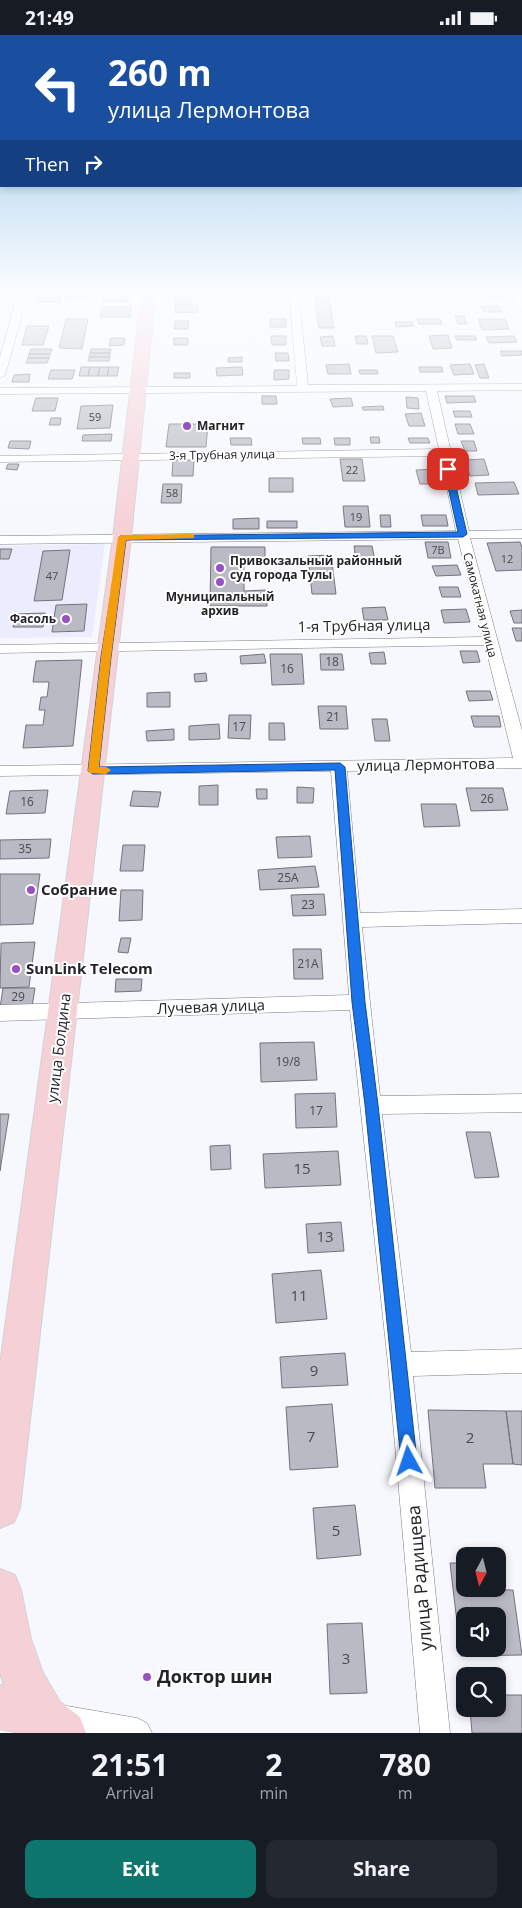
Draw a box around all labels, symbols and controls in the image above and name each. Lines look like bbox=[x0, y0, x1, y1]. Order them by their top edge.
text: 21:49 bbox=[25, 5, 74, 31]
text: 260 m bbox=[108, 49, 212, 96]
icon: left bbox=[25, 55, 90, 120]
text: улица Лермонтова bbox=[108, 94, 310, 124]
icon: right bbox=[79, 150, 107, 178]
text: Then bbox=[25, 151, 69, 177]
house number: 59 bbox=[89, 409, 101, 424]
place label: Магнит bbox=[197, 417, 245, 434]
marker: Магнит bbox=[181, 420, 193, 432]
street label: 3-я Трубная улица bbox=[169, 445, 275, 464]
pin bbox=[427, 448, 469, 490]
icon: arrive bbox=[434, 455, 462, 483]
house number: 22 bbox=[346, 462, 358, 477]
house number: 58 bbox=[166, 485, 178, 500]
house number: 19 bbox=[350, 509, 362, 524]
house number: 7В bbox=[431, 542, 445, 557]
street label: Самокатная улица bbox=[459, 551, 502, 659]
house number: 12 bbox=[501, 551, 513, 566]
place label: Привокзальный районный суд города Тулы bbox=[230, 552, 402, 583]
marker: Привокзальный районный суд города Тулы bbox=[214, 562, 226, 574]
house number: 47 bbox=[46, 568, 58, 583]
marker: Муниципальный архив bbox=[214, 576, 226, 588]
place label: Муниципальный архив bbox=[166, 588, 274, 619]
place label: Фасоль bbox=[10, 610, 56, 627]
marker: Фасоль bbox=[60, 613, 72, 625]
street label: 1-я Трубная улица bbox=[297, 614, 431, 636]
house number: 18 bbox=[325, 653, 339, 670]
house number: 16 bbox=[280, 660, 294, 677]
house number: 21 bbox=[326, 708, 340, 725]
house number: 17 bbox=[232, 718, 246, 735]
street label: улица Лермонтова bbox=[357, 753, 495, 775]
house number: 26 bbox=[480, 790, 494, 807]
house number: 16 bbox=[20, 793, 34, 810]
house number: 35 bbox=[18, 840, 32, 857]
house number: 25А bbox=[277, 869, 299, 886]
place label: Собрание bbox=[41, 879, 117, 899]
marker: Собрание bbox=[25, 884, 37, 896]
house number: 23 bbox=[301, 896, 315, 913]
house number: 21А bbox=[297, 955, 319, 972]
place label: SunLink Telecom bbox=[26, 958, 153, 978]
marker: SunLink Telecom bbox=[10, 963, 22, 975]
house number: 29 bbox=[11, 988, 25, 1005]
street label: улица Болдина bbox=[41, 992, 75, 1104]
street label: Лучевая улица bbox=[157, 994, 265, 1018]
house number: 19/8 bbox=[276, 1053, 301, 1070]
house number: 17 bbox=[309, 1102, 323, 1119]
house number: 15 bbox=[293, 1158, 311, 1178]
house number: 13 bbox=[316, 1226, 334, 1246]
house number: 11 bbox=[290, 1285, 308, 1305]
house number: 9 bbox=[310, 1360, 318, 1380]
house number: 7 bbox=[307, 1426, 315, 1446]
house number: 2 bbox=[466, 1427, 474, 1447]
position arrow bbox=[382, 1434, 434, 1486]
street label: улица Радищева bbox=[401, 1504, 437, 1652]
house number: 5 bbox=[332, 1520, 340, 1540]
north arrow bbox=[456, 1547, 506, 1597]
map controls bbox=[456, 1547, 506, 1717]
button: sound bbox=[456, 1607, 506, 1657]
house number: 3 bbox=[342, 1648, 350, 1668]
place label: Доктор шин bbox=[157, 1664, 273, 1688]
button: search bbox=[456, 1667, 506, 1717]
marker: Доктор шин bbox=[141, 1671, 153, 1683]
text: 21:51 bbox=[91, 1744, 168, 1785]
text: 2 bbox=[265, 1744, 282, 1785]
text: 780 bbox=[379, 1744, 431, 1785]
text: Arrival bbox=[106, 1782, 154, 1804]
text: min bbox=[260, 1782, 288, 1804]
text: m bbox=[398, 1782, 413, 1804]
button: Exit bbox=[25, 1840, 256, 1898]
button: Share bbox=[266, 1840, 497, 1898]

